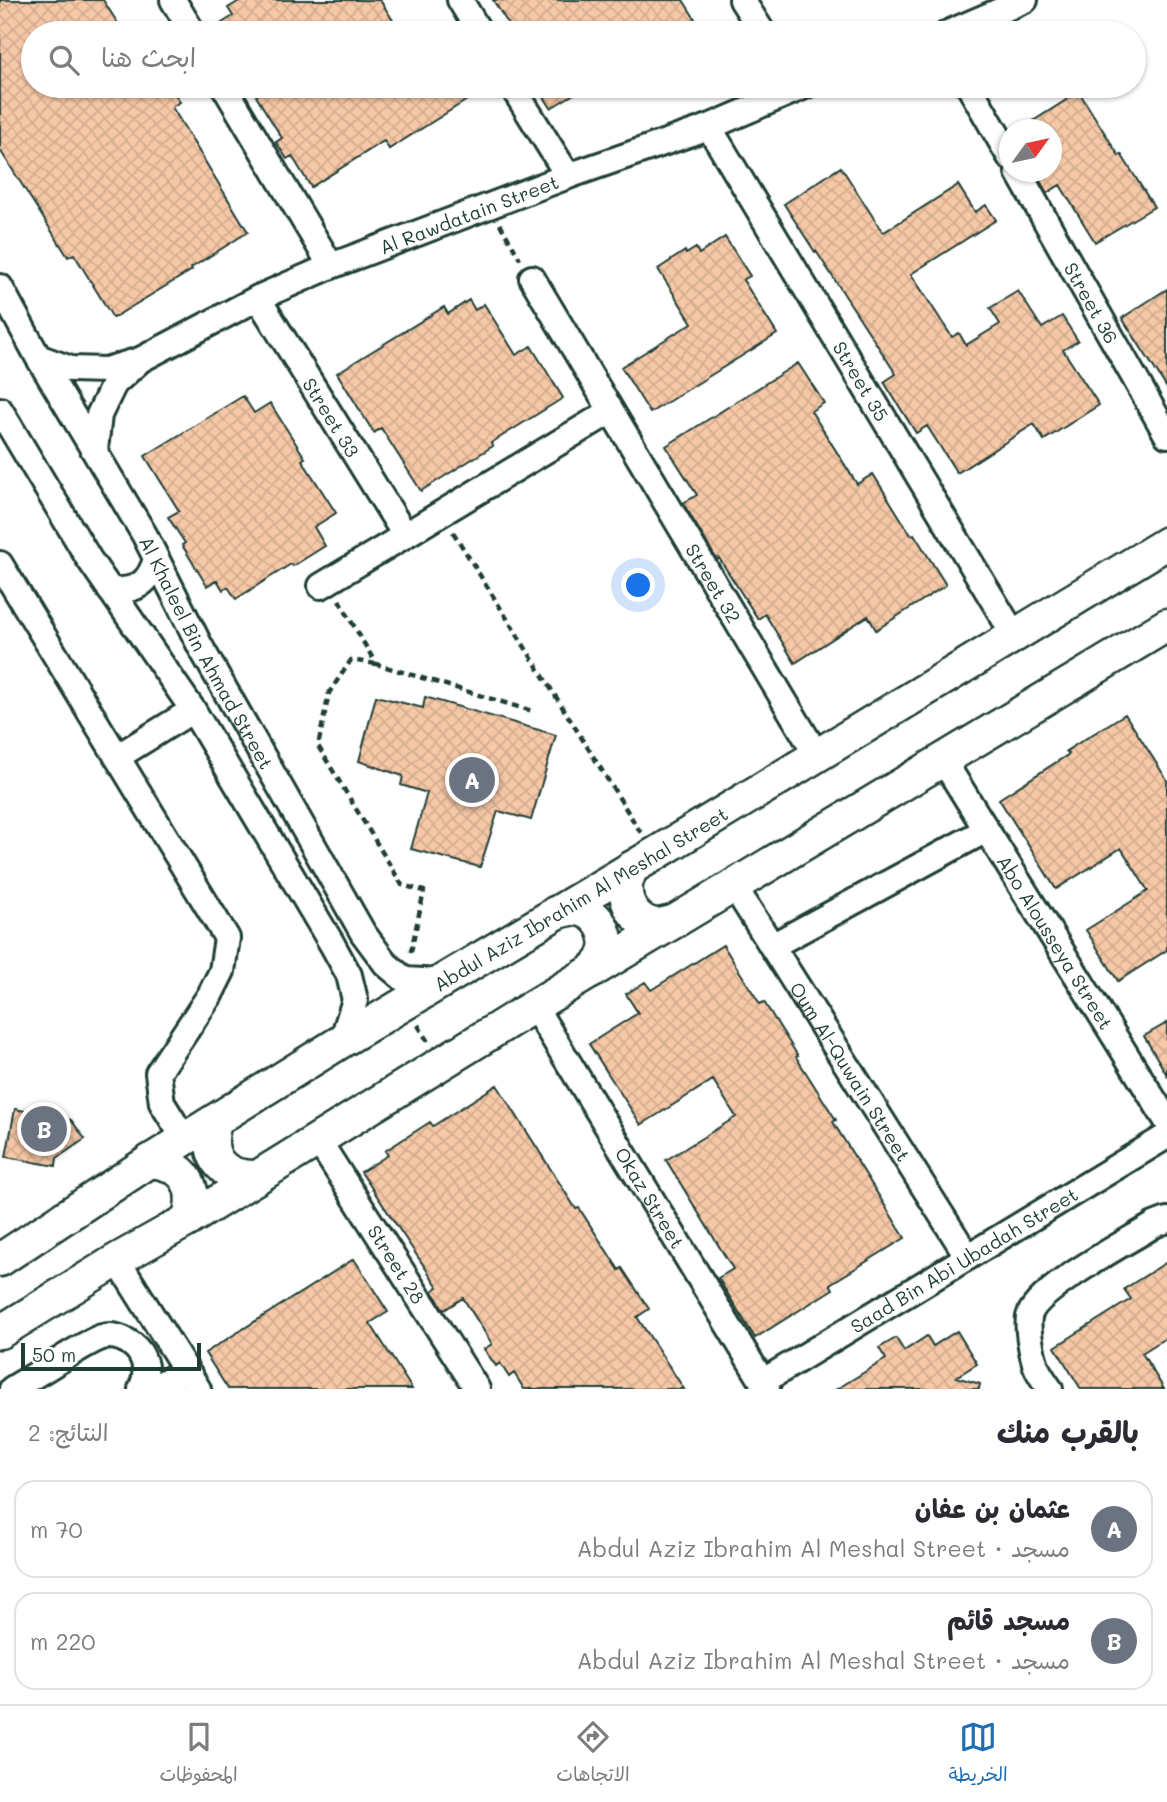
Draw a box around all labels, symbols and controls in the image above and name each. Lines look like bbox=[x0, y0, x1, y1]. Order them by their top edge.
search box bbox=[21, 21, 1146, 98]
text: ابحث هنا bbox=[101, 40, 196, 74]
icon: search bbox=[45, 41, 83, 79]
north arrow bbox=[999, 119, 1062, 182]
street label: Al Rawdatain Street bbox=[376, 168, 562, 259]
street label: Street 36 bbox=[1059, 258, 1125, 347]
street label: Street 35 bbox=[828, 336, 895, 425]
street label: Street 33 bbox=[298, 373, 366, 461]
street label: Al Khaleel Bin Ahmad Street bbox=[134, 532, 280, 773]
street label: Street 32 bbox=[681, 539, 747, 627]
your location bbox=[621, 568, 655, 602]
pin: A bbox=[449, 754, 495, 806]
street label: Abdul Aziz Ibrahim Al Meshal Street bbox=[429, 800, 732, 996]
street label: Abo Alousseya Street bbox=[992, 850, 1119, 1034]
street label: Oum Al-Quwain Street bbox=[785, 977, 917, 1166]
pin: B bbox=[21, 1103, 67, 1155]
street label: Okaz Street bbox=[610, 1142, 691, 1253]
street label: Saad Bin Abi Ubadah Street bbox=[845, 1181, 1082, 1338]
street label: Street 28 bbox=[363, 1220, 432, 1308]
scale bar bbox=[21, 1340, 201, 1372]
text: 50 m bbox=[32, 1342, 76, 1367]
text: بالقرب منك bbox=[997, 1411, 1139, 1451]
text: النتائج: 2 bbox=[28, 1417, 108, 1447]
text: عثمان بن عفان bbox=[915, 1491, 1070, 1525]
text: 70 m bbox=[30, 1514, 83, 1544]
text: A bbox=[1106, 1514, 1122, 1544]
text: مسجد · Abdul Aziz Ibrahim Al Meshal Street bbox=[577, 1533, 1070, 1563]
text: مسجد قائم bbox=[947, 1603, 1070, 1637]
text: 220 m bbox=[30, 1626, 96, 1656]
text: B bbox=[1106, 1626, 1122, 1656]
text: مسجد · Abdul Aziz Ibrahim Al Meshal Street bbox=[577, 1645, 1070, 1675]
tab: المحفوظات bbox=[159, 1718, 238, 1791]
tab: الاتجاهات bbox=[556, 1718, 630, 1791]
tab: الخريطة bbox=[948, 1718, 1008, 1791]

